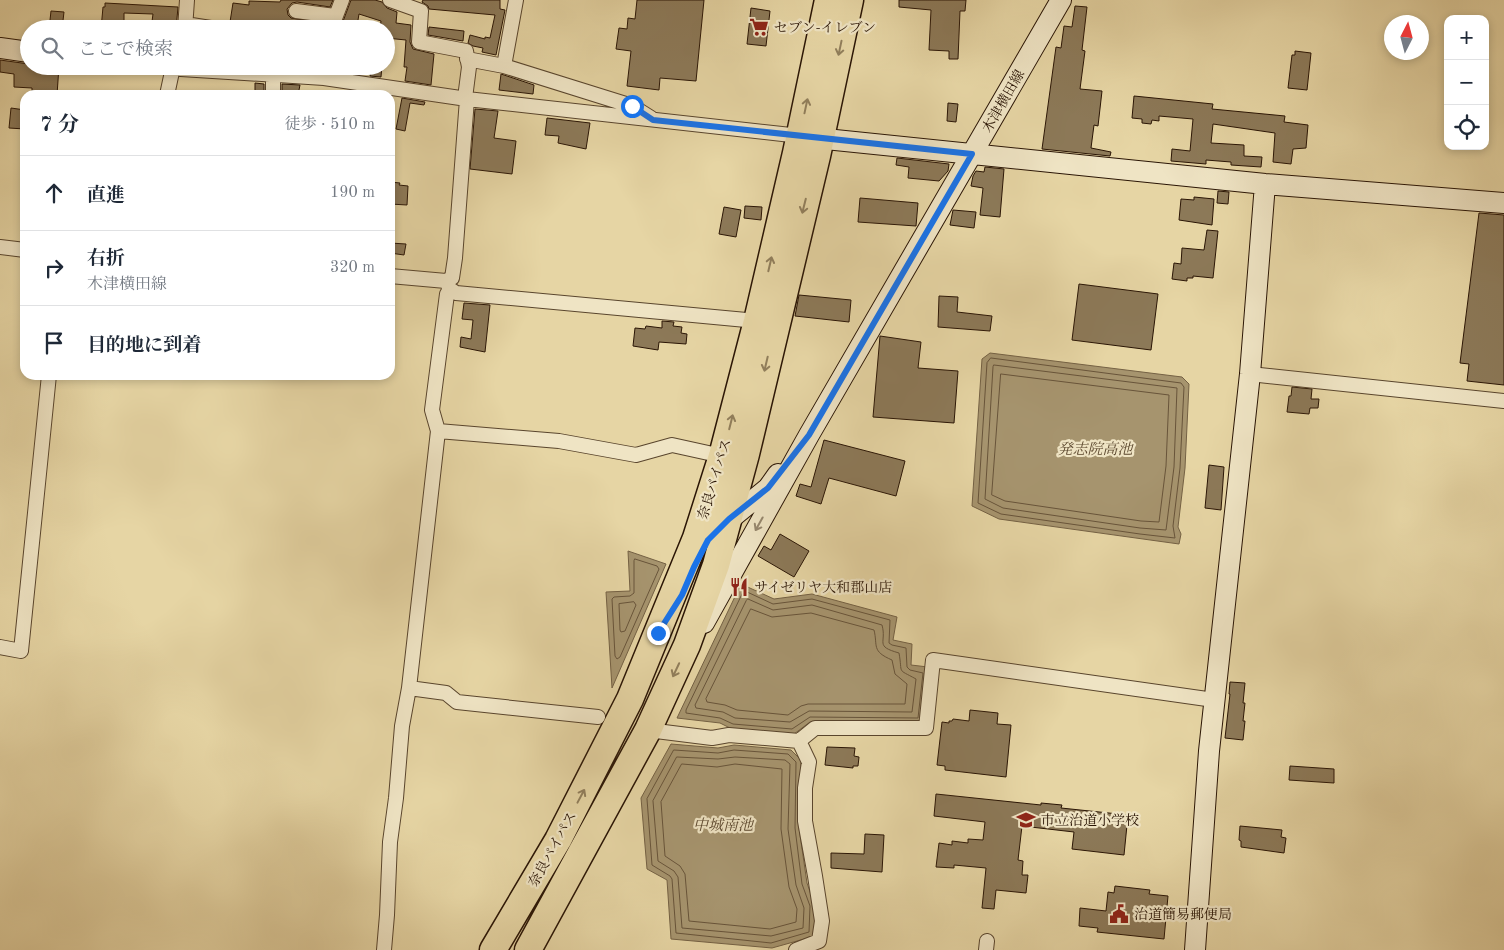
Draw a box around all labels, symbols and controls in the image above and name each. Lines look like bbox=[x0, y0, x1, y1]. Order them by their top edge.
north arrow bbox=[1384, 15, 1429, 60]
map controls bbox=[1444, 15, 1489, 150]
button: + bbox=[1444, 15, 1489, 60]
supermarket icon: セブン-イレブン bbox=[748, 16, 770, 38]
search box bbox=[20, 20, 395, 75]
place label: セブン-イレブン bbox=[774, 20, 876, 35]
icon: search bbox=[38, 34, 66, 62]
one-way arrow bbox=[835, 39, 844, 55]
text: ここで検索 bbox=[78, 41, 173, 60]
button: − bbox=[1444, 60, 1489, 105]
street label: 木津横田線 bbox=[979, 67, 1027, 135]
route start bbox=[621, 95, 644, 118]
one-way arrow bbox=[802, 98, 811, 114]
button: locate bbox=[1444, 105, 1489, 150]
text: 7 分 bbox=[40, 115, 79, 136]
text: 徒歩 · 510 m bbox=[285, 117, 375, 133]
icon: ahead bbox=[40, 179, 68, 207]
text: 190 m bbox=[330, 185, 375, 201]
text: 直進 bbox=[87, 187, 125, 206]
one-way arrow bbox=[799, 198, 808, 214]
text: 右折 bbox=[87, 250, 125, 269]
icon: right bbox=[40, 254, 68, 282]
one-way arrow bbox=[766, 257, 775, 273]
text: 320 m bbox=[330, 260, 375, 276]
text: 木津横田線 bbox=[87, 277, 167, 293]
icon: arrive bbox=[40, 329, 68, 357]
text: 目的地に到着 bbox=[87, 337, 201, 356]
one-way arrow bbox=[761, 356, 770, 372]
one-way arrow bbox=[727, 414, 736, 430]
street label: 奈良バイパス bbox=[695, 437, 734, 521]
water label: 発志院高池 bbox=[1057, 441, 1134, 458]
one-way arrow bbox=[754, 516, 764, 530]
restaurant icon: サイゼリヤ大和郡山店 bbox=[728, 576, 750, 598]
place label: サイゼリヤ大和郡山店 bbox=[754, 580, 892, 595]
route end bbox=[647, 622, 670, 645]
one-way arrow bbox=[670, 662, 680, 677]
one-way arrow bbox=[576, 789, 586, 804]
street label: 奈良バイパス bbox=[526, 809, 579, 889]
school or university icon: 市立治道小学校 bbox=[1015, 809, 1037, 831]
place label: 市立治道小学校 bbox=[1041, 813, 1139, 828]
water label: 中城南池 bbox=[693, 817, 755, 834]
public building icon: 治道簡易郵便局 bbox=[1108, 903, 1130, 925]
place label: 治道簡易郵便局 bbox=[1134, 907, 1232, 922]

